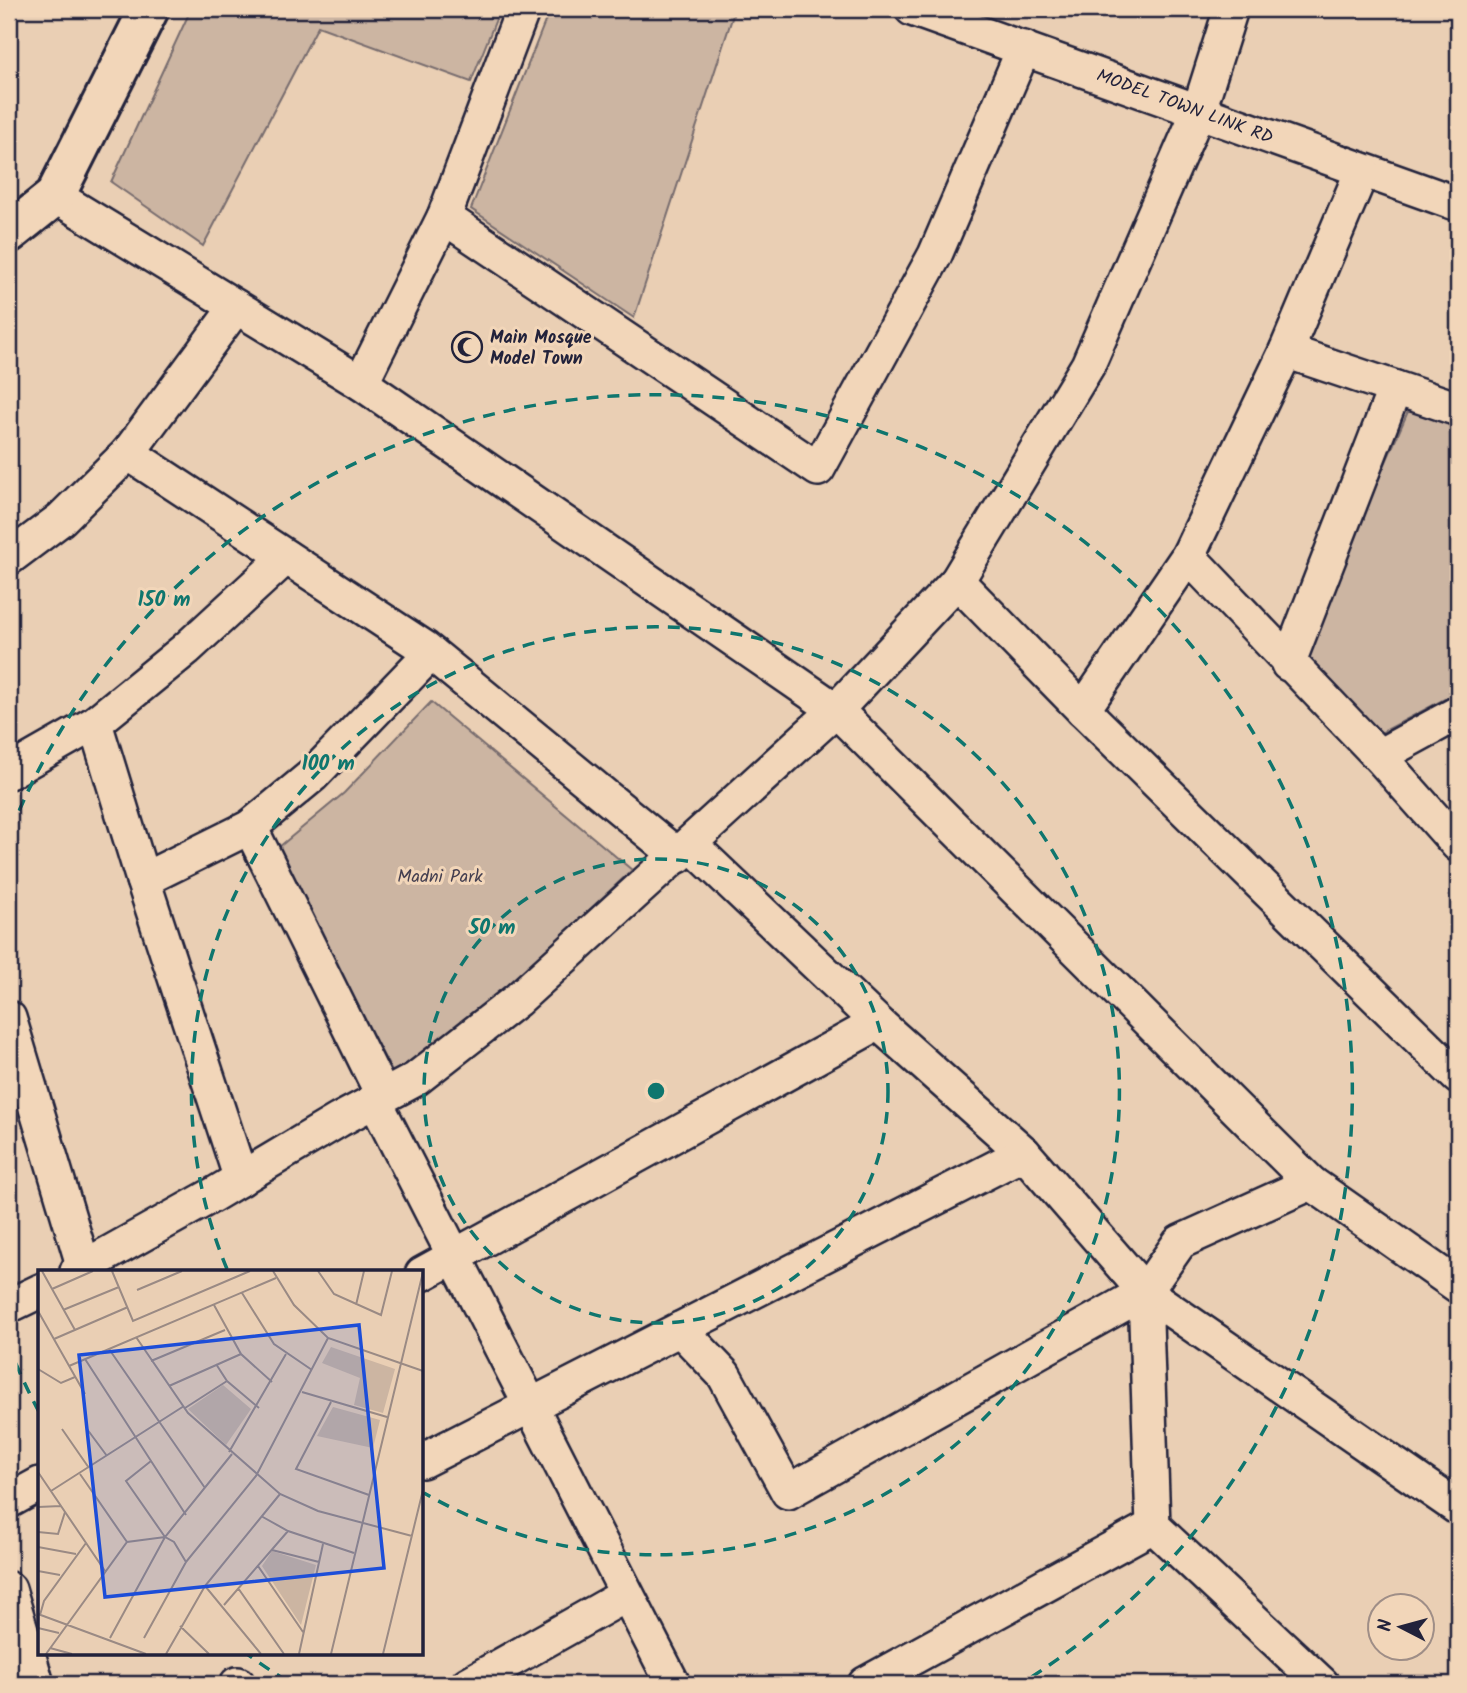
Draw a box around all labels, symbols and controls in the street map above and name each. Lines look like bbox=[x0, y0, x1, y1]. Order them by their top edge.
street label: MODEL TOWN LINK RD bbox=[1092, 62, 1277, 153]
place label: Main Mosque Model Town bbox=[490, 324, 592, 374]
mosque icon: Main Mosque Model Town bbox=[450, 330, 484, 364]
text: 150 m bbox=[137, 584, 191, 617]
text: 100 m bbox=[301, 748, 355, 781]
park label: Madni Park bbox=[397, 863, 483, 892]
text: 50 m bbox=[468, 912, 515, 945]
centre of rings bbox=[644, 1079, 668, 1103]
inset map bbox=[38, 1270, 424, 1654]
north arrow bbox=[1366, 1592, 1436, 1662]
text: N bbox=[1371, 1618, 1402, 1633]

